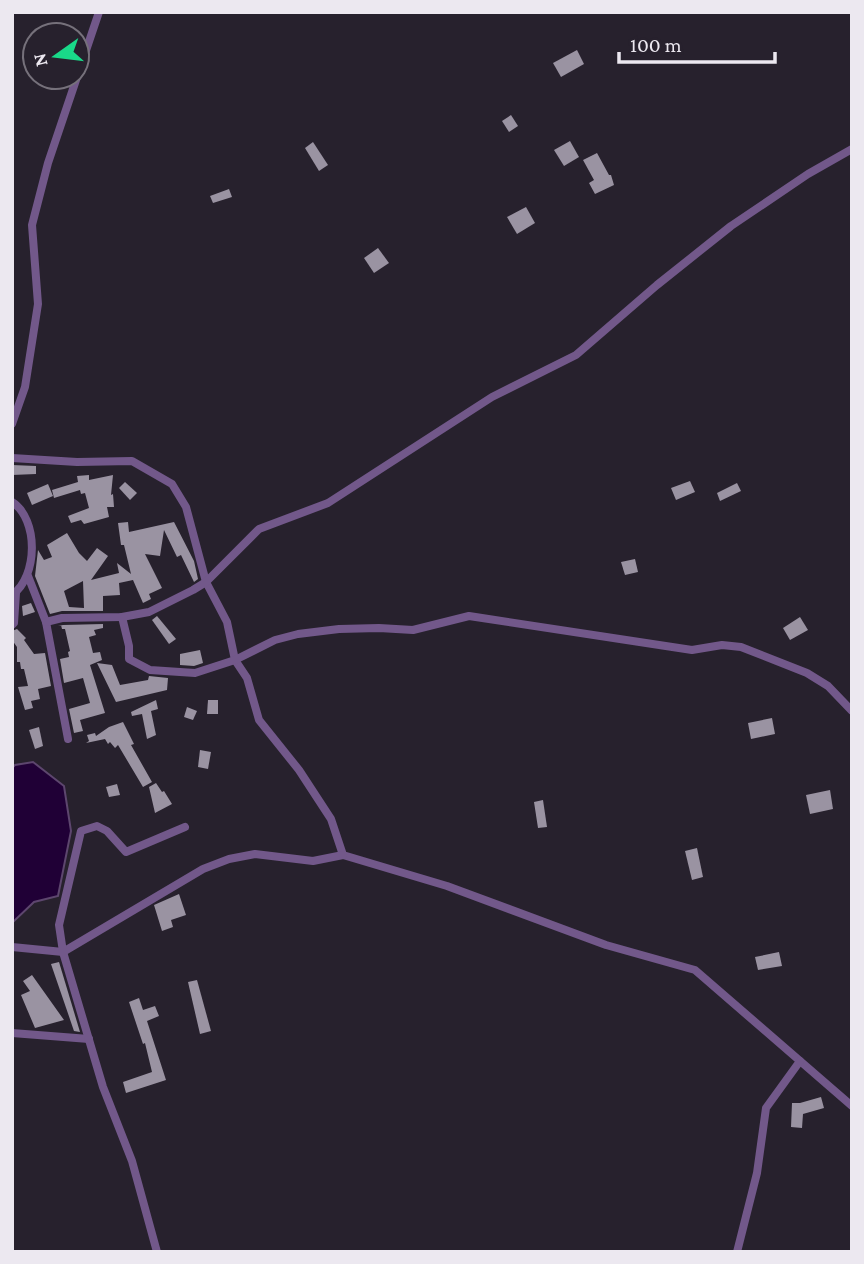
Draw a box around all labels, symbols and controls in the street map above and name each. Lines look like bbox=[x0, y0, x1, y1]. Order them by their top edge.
north arrow bbox=[21, 21, 91, 91]
scale bar bbox=[619, 21, 775, 65]
text: 100 m bbox=[630, 33, 682, 57]
text: N bbox=[28, 51, 52, 69]

